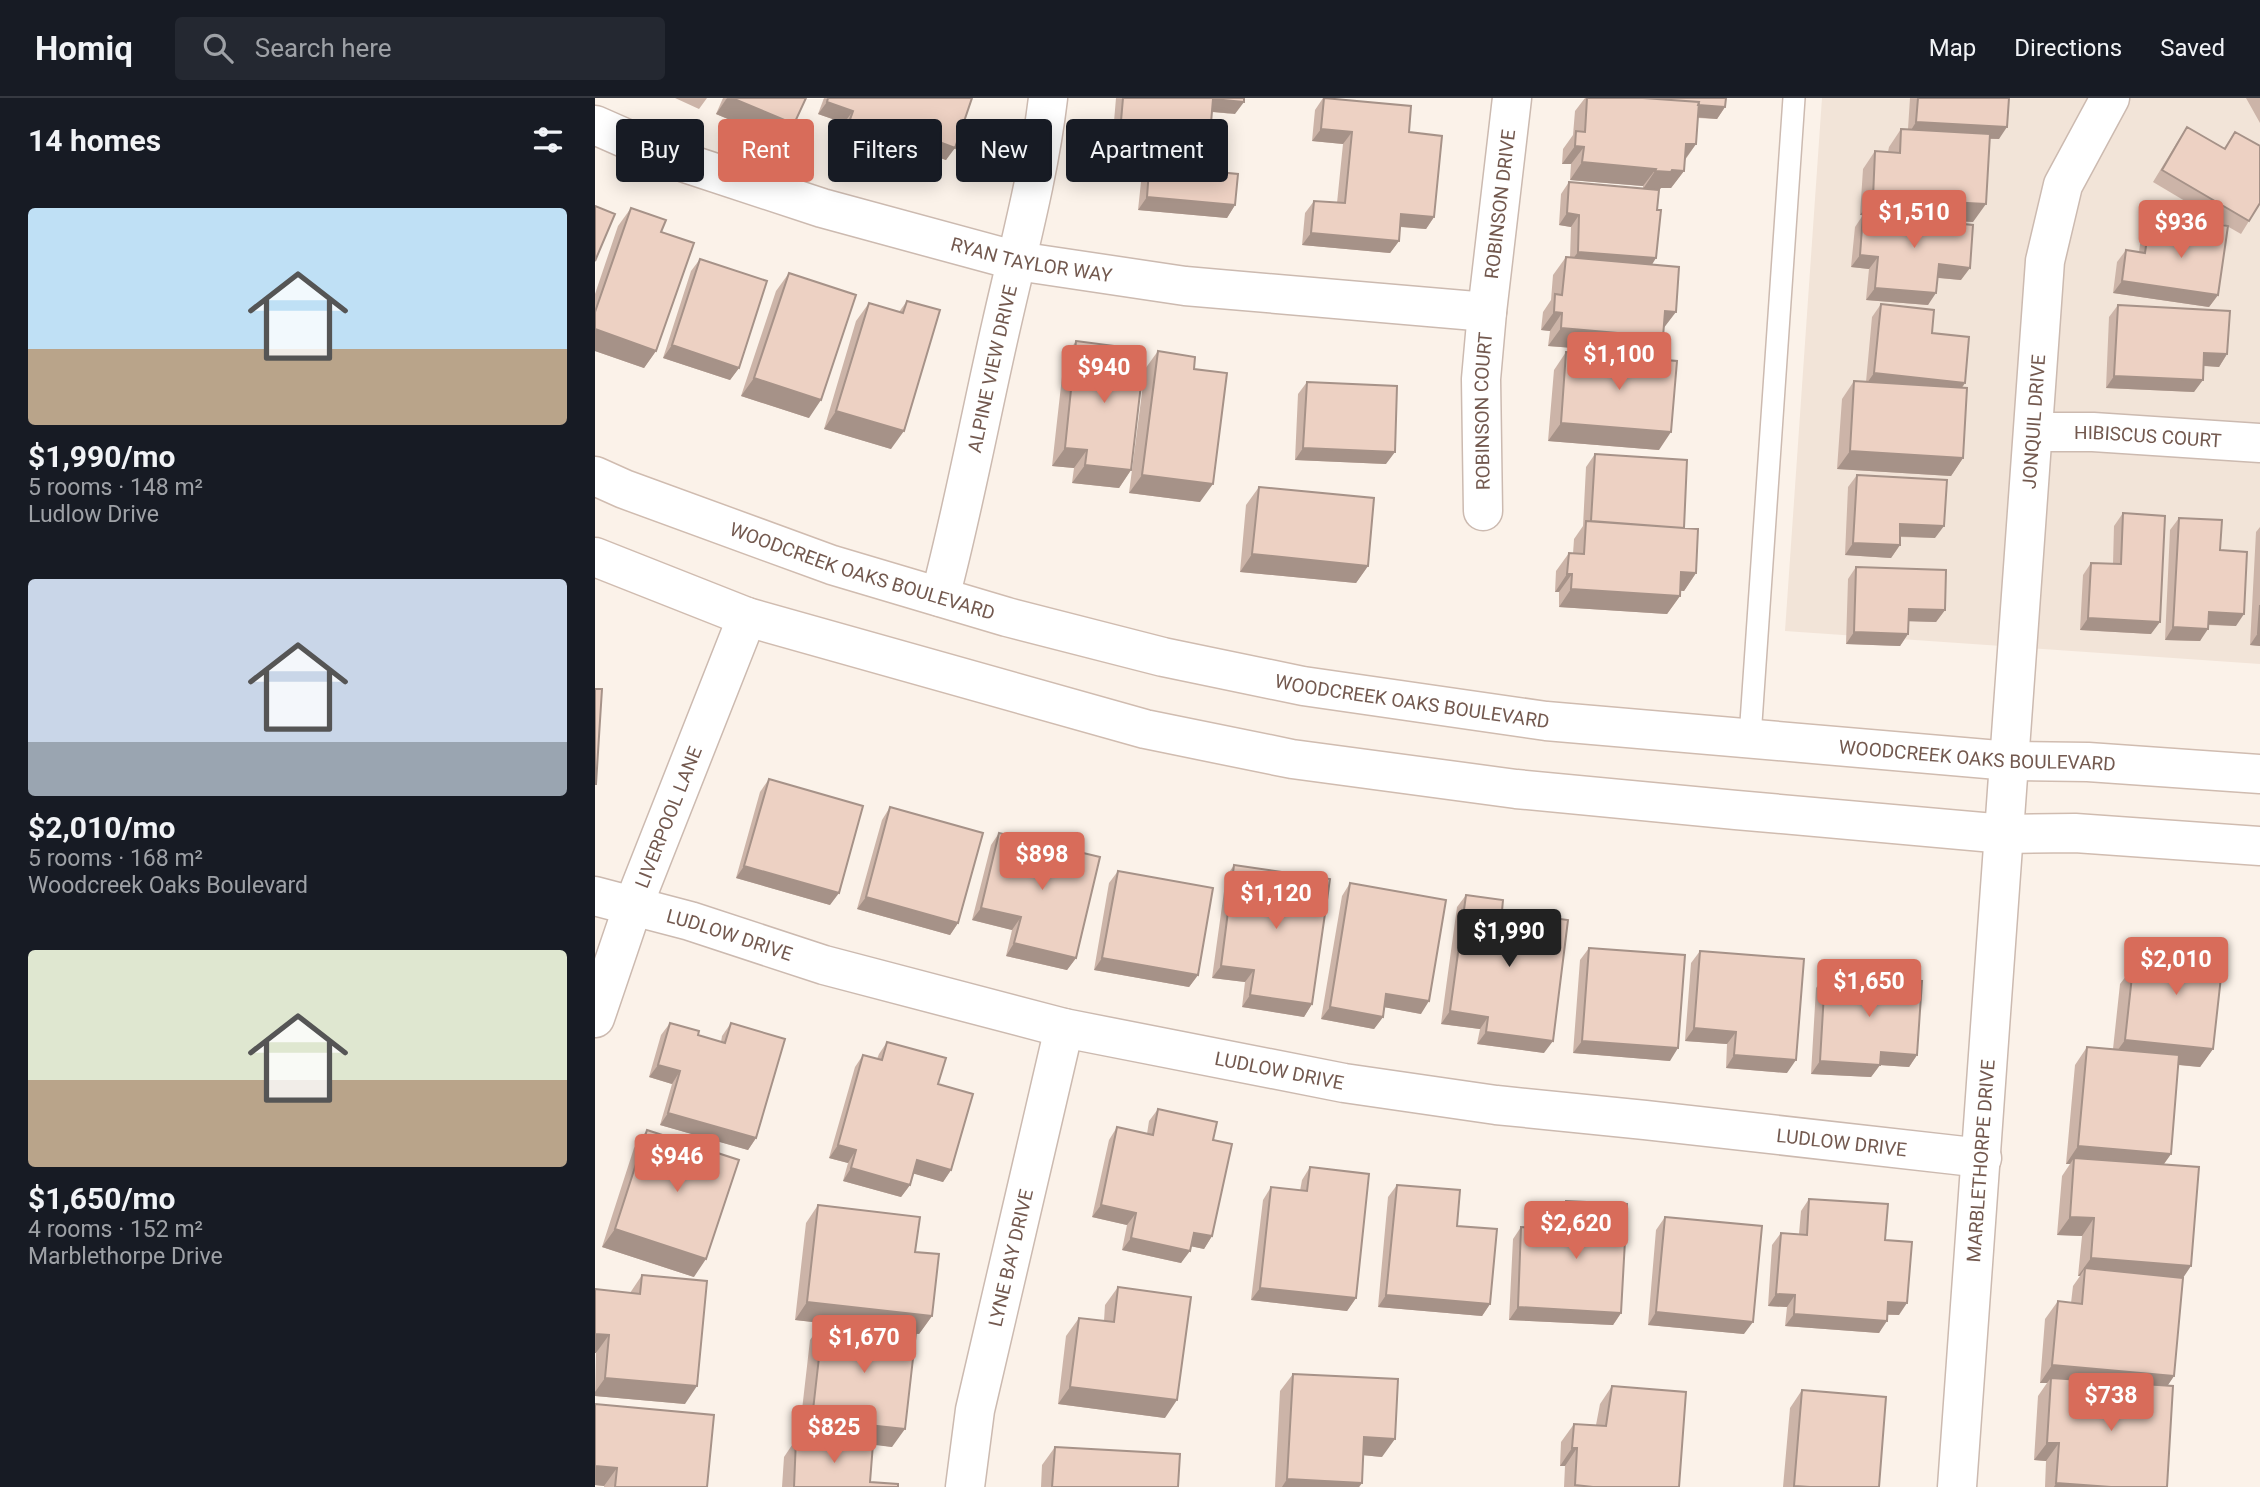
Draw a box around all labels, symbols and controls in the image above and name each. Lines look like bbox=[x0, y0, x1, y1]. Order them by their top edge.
search box bbox=[175, 17, 665, 80]
text: Homiq bbox=[35, 29, 133, 68]
icon: search bbox=[199, 29, 237, 67]
text: Search here bbox=[255, 33, 392, 63]
text: Map bbox=[1929, 34, 1976, 62]
text: Directions bbox=[2014, 34, 2122, 62]
text: Saved bbox=[2160, 34, 2225, 62]
chip: Buy bbox=[616, 119, 704, 182]
chip: Rent bbox=[718, 119, 814, 182]
chip: Filters bbox=[828, 119, 942, 182]
chip: New bbox=[956, 119, 1052, 182]
chip: Apartment bbox=[1066, 119, 1228, 182]
icon: filters bbox=[529, 121, 567, 159]
text: 14 homes bbox=[28, 123, 161, 158]
street label: ROBINSON DRIVE bbox=[1479, 128, 1520, 280]
pin: $1,510 bbox=[1857, 190, 1971, 250]
text: $1,510 bbox=[1878, 199, 1950, 226]
pin: $936 bbox=[2140, 200, 2222, 260]
text: $936 bbox=[2155, 209, 2207, 236]
street label: RYAN TAYLOR WAY bbox=[948, 232, 1114, 287]
icon: home bbox=[235, 253, 361, 379]
street label: ALPINE VIEW DRIVE bbox=[962, 283, 1022, 455]
street label: ROBINSON COURT bbox=[1469, 331, 1497, 490]
pin: $1,100 bbox=[1562, 332, 1676, 392]
text: $1,100 bbox=[1583, 341, 1655, 368]
pin: $940 bbox=[1063, 345, 1145, 405]
street label: JONQUIL DRIVE bbox=[2017, 353, 2050, 490]
text: $940 bbox=[1078, 354, 1130, 381]
street label: HIBISCUS COURT bbox=[2074, 421, 2222, 452]
text: $1,990/mo bbox=[28, 439, 176, 474]
text: 5 rooms · 148 m² bbox=[28, 474, 203, 501]
text: Ludlow Drive bbox=[28, 501, 159, 528]
street label: WOODCREEK OAKS BOULEVARD bbox=[727, 517, 998, 624]
icon: home bbox=[235, 624, 361, 750]
street label: WOODCREEK OAKS BOULEVARD bbox=[1273, 669, 1551, 733]
street label: WOODCREEK OAKS BOULEVARD bbox=[1838, 735, 2116, 775]
street label: LIVERPOOL LANE bbox=[630, 743, 706, 891]
text: $2,010/mo bbox=[28, 810, 176, 845]
pin: $898 bbox=[1001, 832, 1083, 892]
text: $898 bbox=[1016, 841, 1068, 868]
text: 5 rooms · 168 m² bbox=[28, 845, 203, 872]
text: Woodcreek Oaks Boulevard bbox=[28, 872, 308, 899]
pin: $1,120 bbox=[1219, 872, 1333, 931]
text: $1,120 bbox=[1240, 880, 1312, 907]
street label: LUDLOW DRIVE bbox=[664, 904, 796, 965]
pin: $1,990 bbox=[1452, 910, 1566, 969]
text: $1,990 bbox=[1473, 918, 1545, 945]
pin: $2,010 bbox=[2119, 937, 2233, 997]
text: $2,010 bbox=[2140, 946, 2212, 973]
pin: $1,650 bbox=[1812, 960, 1926, 1019]
text: $1,650 bbox=[1833, 968, 1905, 995]
icon: home bbox=[235, 995, 361, 1121]
street label: LUDLOW DRIVE bbox=[1213, 1046, 1346, 1094]
street label: MARBLETHORPE DRIVE bbox=[1962, 1058, 1999, 1263]
street label: LUDLOW DRIVE bbox=[1775, 1123, 1908, 1161]
pin: $946 bbox=[636, 1134, 718, 1194]
text: $946 bbox=[651, 1143, 703, 1170]
text: $1,650/mo bbox=[28, 1181, 176, 1216]
street label: LYNE BAY DRIVE bbox=[983, 1187, 1038, 1329]
pin: $2,620 bbox=[1519, 1202, 1633, 1261]
text: $2,620 bbox=[1540, 1210, 1612, 1237]
text: 4 rooms · 152 m² bbox=[28, 1216, 203, 1243]
text: Marblethorpe Drive bbox=[28, 1243, 223, 1270]
pin: $1,670 bbox=[807, 1316, 921, 1375]
text: $1,670 bbox=[828, 1324, 900, 1351]
pin: $738 bbox=[2070, 1374, 2152, 1433]
text: $738 bbox=[2085, 1382, 2137, 1409]
pin: $825 bbox=[793, 1406, 875, 1465]
text: $825 bbox=[808, 1414, 860, 1441]

